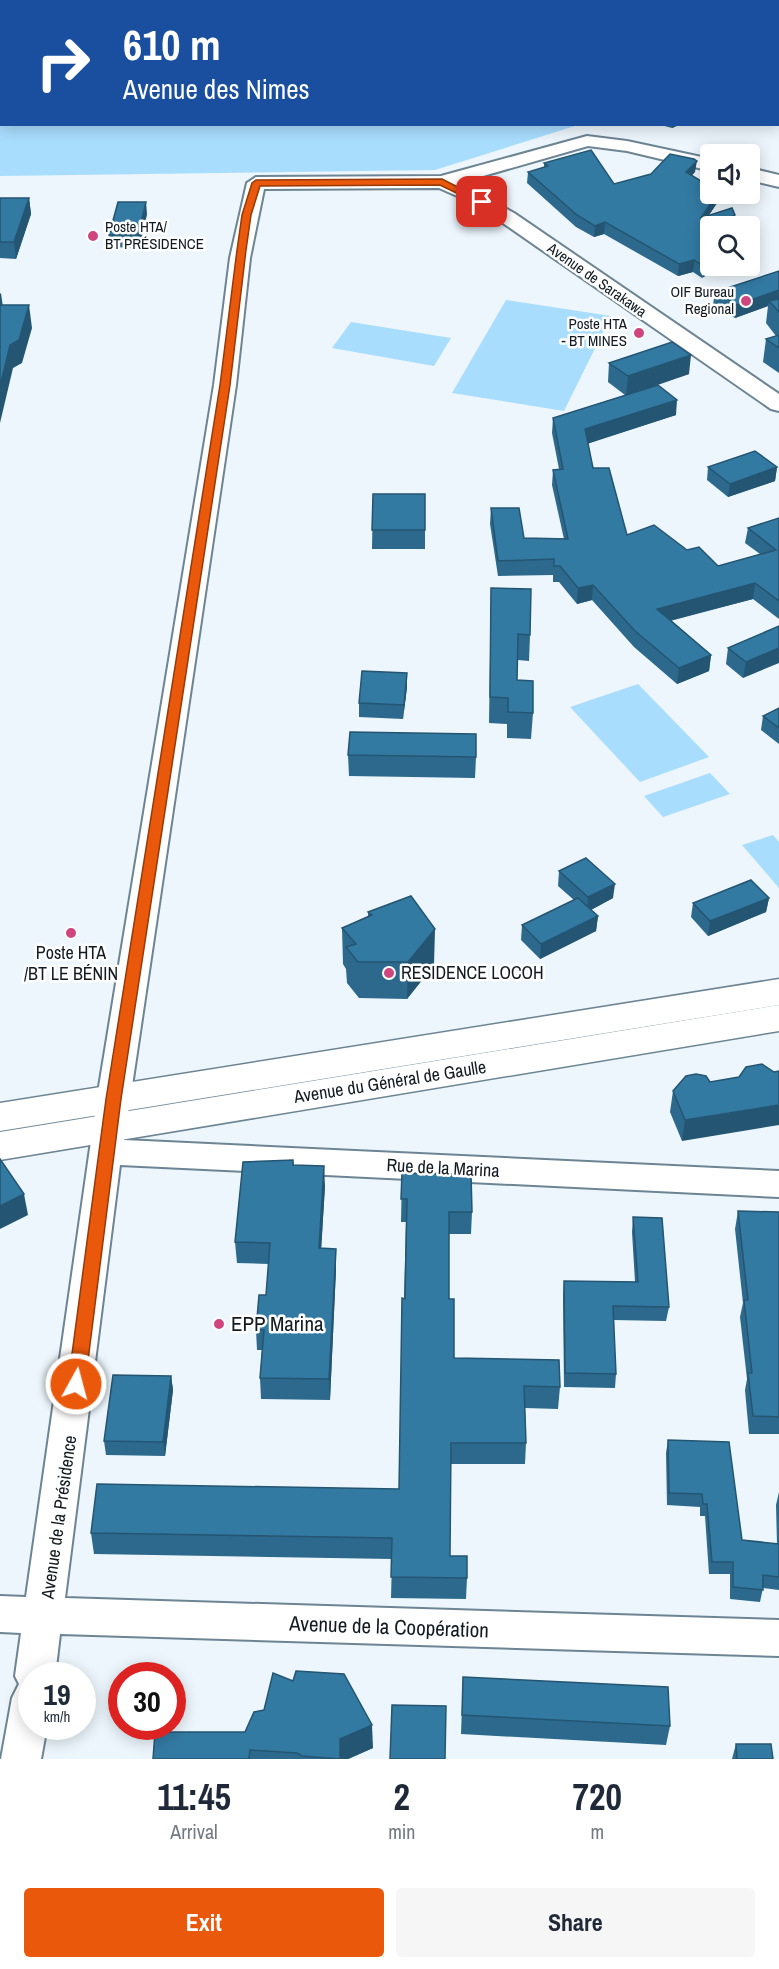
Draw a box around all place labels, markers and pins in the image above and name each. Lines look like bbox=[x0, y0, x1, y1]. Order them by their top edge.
pin bbox=[456, 176, 507, 227]
place label: Poste HTA/ BT PRÉSIDENCE bbox=[105, 216, 204, 254]
marker: Poste HTA/ BT PRÉSIDENCE bbox=[86, 229, 100, 243]
place label: OIF Bureau Regional bbox=[670, 281, 734, 319]
marker: OIF Bureau Regional bbox=[739, 294, 753, 308]
place label: Poste HTA - BT MINES bbox=[562, 313, 628, 351]
marker: Poste HTA - BT MINES bbox=[632, 326, 646, 340]
marker: Poste HTA /BT LE BÉNIN bbox=[64, 926, 78, 940]
place label: Poste HTA /BT LE BÉNIN bbox=[24, 940, 118, 986]
place label: RESIDENCE LOCOH bbox=[401, 960, 544, 985]
marker: RESIDENCE LOCOH bbox=[382, 966, 396, 980]
place label: EPP Marina bbox=[231, 1309, 324, 1338]
marker: EPP Marina bbox=[212, 1317, 226, 1331]

